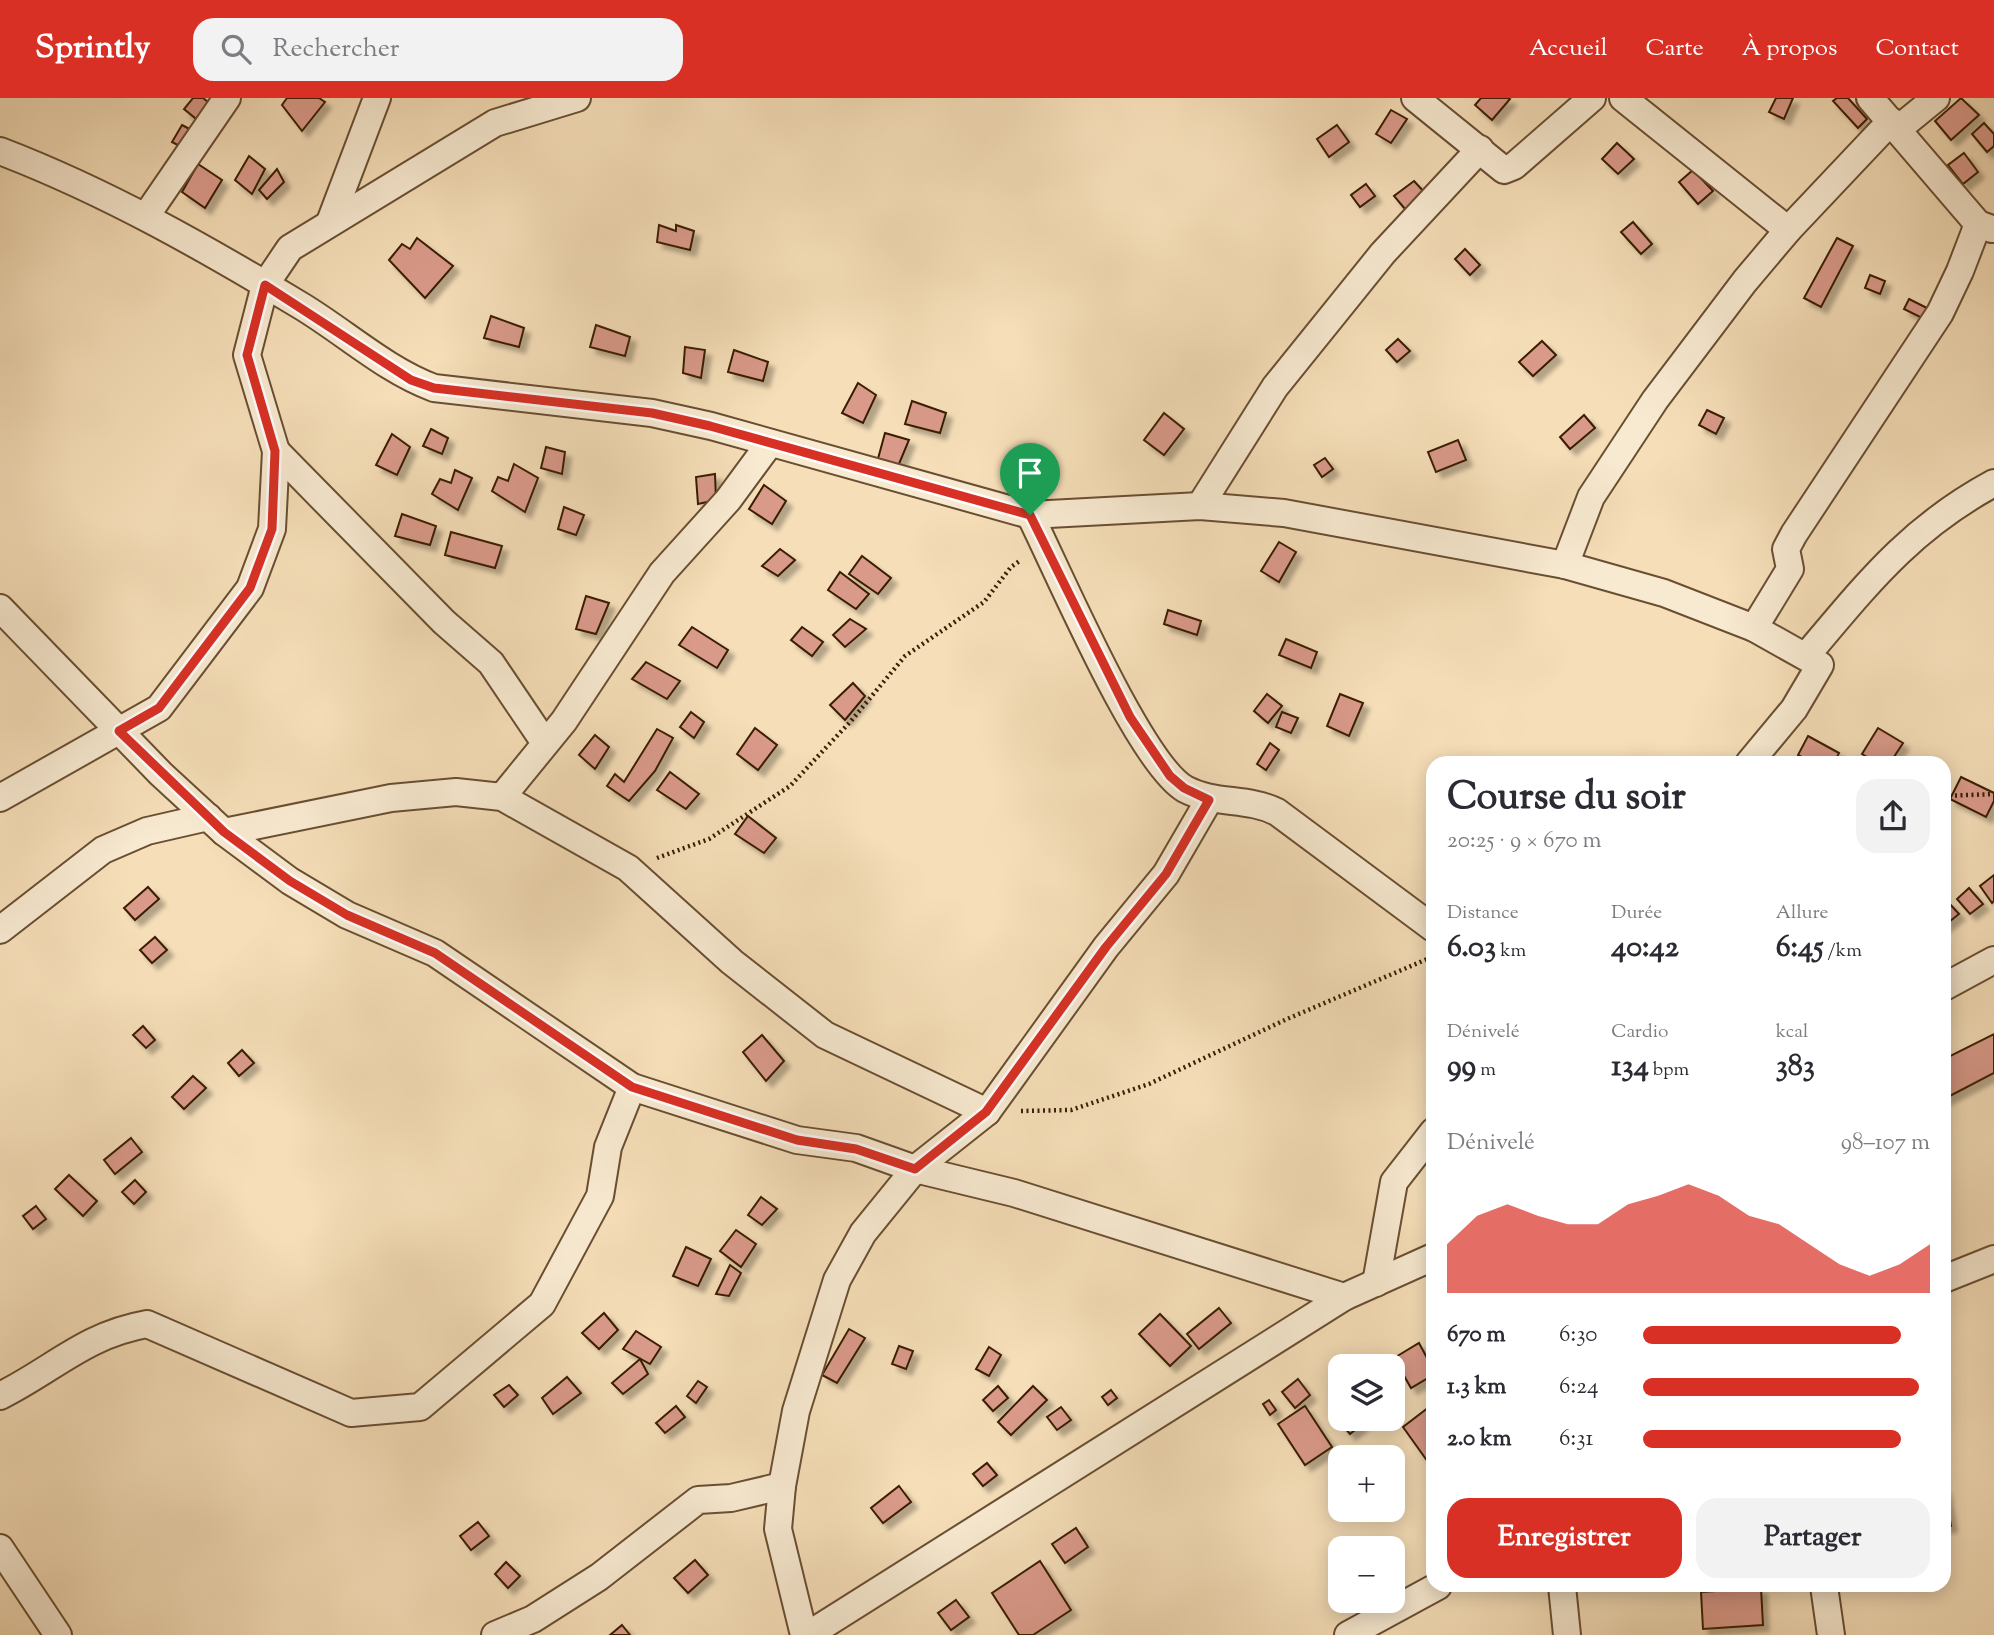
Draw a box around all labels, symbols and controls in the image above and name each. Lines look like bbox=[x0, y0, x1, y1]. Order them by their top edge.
search box bbox=[193, 18, 683, 81]
text: Sprintly bbox=[35, 25, 151, 73]
icon: search bbox=[217, 30, 255, 68]
text: Rechercher bbox=[273, 31, 400, 68]
text: Accueil bbox=[1529, 32, 1608, 66]
text: Carte bbox=[1646, 32, 1704, 66]
text: À propos bbox=[1742, 32, 1837, 66]
text: Contact bbox=[1875, 32, 1959, 66]
pin bbox=[1000, 443, 1060, 515]
icon: arrive bbox=[1011, 454, 1049, 492]
text: Course du soir bbox=[1447, 772, 1686, 826]
button: share bbox=[1856, 779, 1930, 853]
text: 20:25 · 9 × 670 m bbox=[1447, 825, 1602, 858]
text: Distance bbox=[1447, 900, 1519, 927]
text: Durée bbox=[1611, 900, 1662, 927]
text: Allure bbox=[1776, 900, 1828, 927]
text: 6.03 bbox=[1447, 927, 1496, 970]
text: 40:42 bbox=[1611, 927, 1679, 970]
text: 6:45 bbox=[1776, 927, 1823, 970]
text: km bbox=[1496, 938, 1526, 965]
text: /km bbox=[1823, 938, 1862, 965]
text: Dénivelé bbox=[1447, 1019, 1520, 1046]
text: Cardio bbox=[1611, 1019, 1668, 1046]
text: kcal bbox=[1776, 1019, 1808, 1046]
text: 99 bbox=[1447, 1046, 1476, 1089]
text: 134 bbox=[1611, 1046, 1649, 1089]
text: 383 bbox=[1776, 1046, 1815, 1089]
text: m bbox=[1476, 1057, 1496, 1084]
text: bpm bbox=[1649, 1057, 1689, 1084]
text: Dénivelé bbox=[1447, 1127, 1535, 1160]
text: 98–107 m bbox=[1841, 1127, 1930, 1160]
text: 670 m bbox=[1447, 1319, 1506, 1352]
text: 6:30 bbox=[1559, 1319, 1597, 1352]
map controls bbox=[1328, 1354, 1405, 1613]
button: layers bbox=[1328, 1354, 1405, 1431]
text: 1.3 km bbox=[1447, 1371, 1506, 1404]
text: 6:24 bbox=[1559, 1371, 1599, 1404]
text: 2.0 km bbox=[1447, 1423, 1512, 1456]
text: 6:31 bbox=[1559, 1423, 1593, 1456]
button: + bbox=[1328, 1445, 1405, 1522]
button: Enregistrer bbox=[1447, 1498, 1682, 1578]
button: Partager bbox=[1696, 1498, 1930, 1578]
button: − bbox=[1328, 1536, 1405, 1613]

